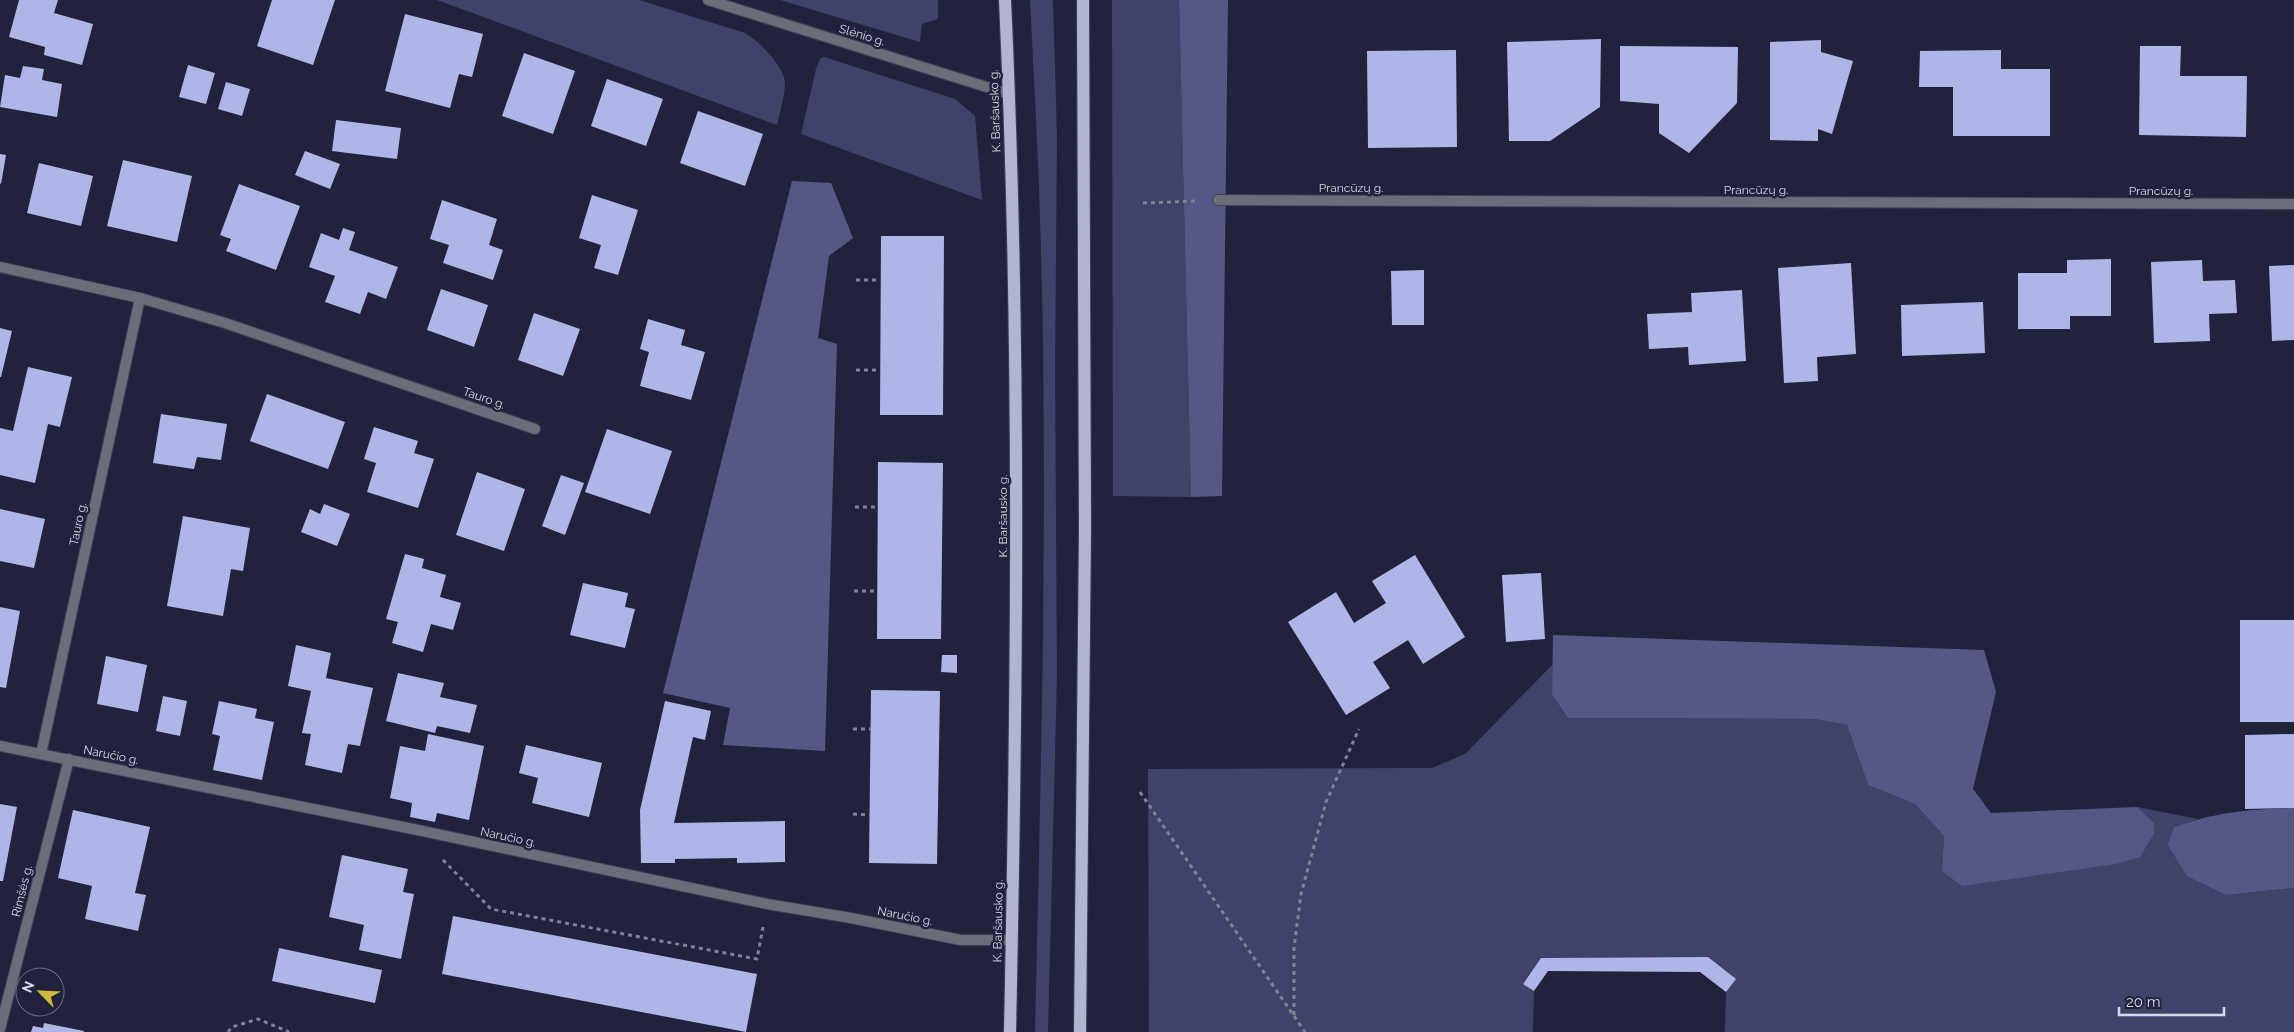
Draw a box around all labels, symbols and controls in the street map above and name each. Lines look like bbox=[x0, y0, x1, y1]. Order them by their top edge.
street label: Slėnio g. bbox=[837, 21, 887, 49]
street label: K. Baršausko g. bbox=[987, 69, 1003, 153]
street label: Prancūzų g. bbox=[1319, 181, 1383, 195]
street label: Prancūzų g. bbox=[1724, 183, 1788, 197]
street label: Prancūzų g. bbox=[2129, 184, 2193, 198]
street label: Tauro g. bbox=[461, 384, 507, 412]
street label: K. Baršausko g. bbox=[996, 475, 1010, 557]
street label: Tauro g. bbox=[67, 501, 89, 547]
street label: Naručio g. bbox=[82, 743, 140, 767]
street label: Naručio g. bbox=[479, 824, 537, 850]
street label: Rimšės g. bbox=[9, 864, 35, 918]
street label: K. Baršausko g. bbox=[990, 879, 1006, 963]
street label: Naručio g. bbox=[876, 904, 934, 928]
north arrow bbox=[15, 967, 65, 1017]
text: N bbox=[19, 979, 38, 995]
scale bar bbox=[2119, 984, 2224, 1016]
text: 20 m bbox=[2126, 993, 2161, 1011]

